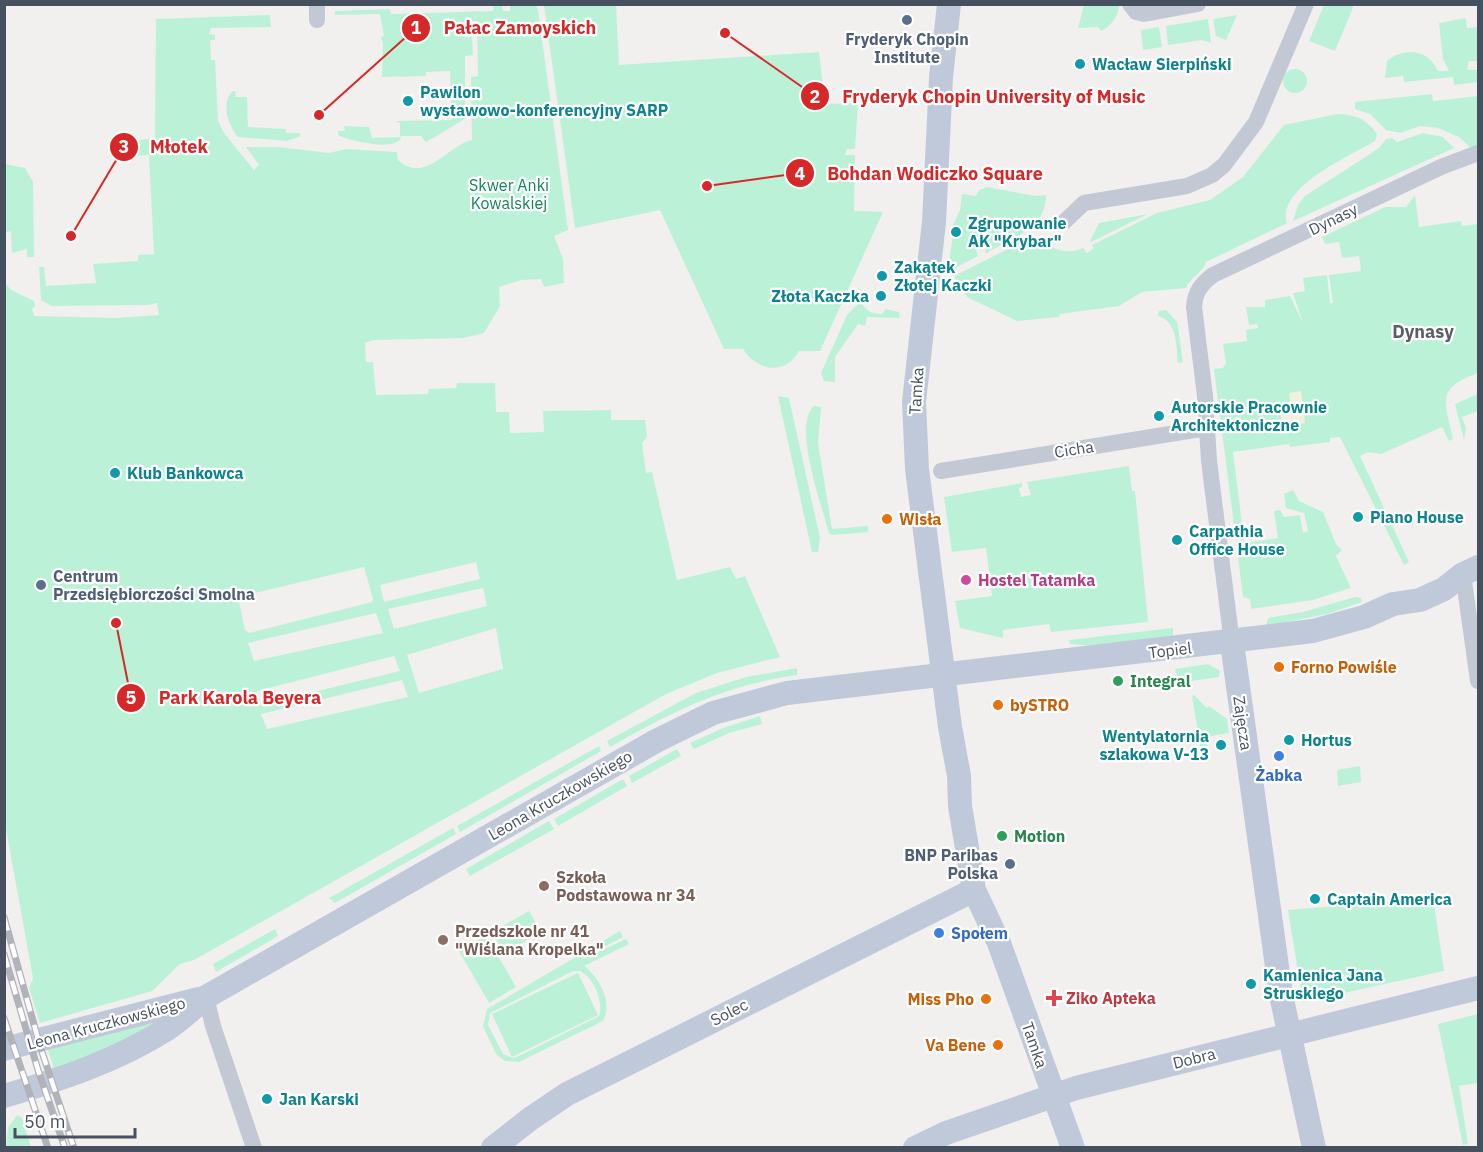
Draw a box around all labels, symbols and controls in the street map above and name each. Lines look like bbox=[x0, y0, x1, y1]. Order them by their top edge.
callout: Pałac Zamoyskich bbox=[401, 10, 608, 46]
marker: Fryderyk Chopin Institute bbox=[900, 13, 914, 27]
text: 1 bbox=[411, 16, 422, 39]
text: Pałac Zamoyskich bbox=[444, 16, 596, 39]
place label: Fryderyk Chopin Institute bbox=[845, 29, 969, 67]
place label: Wacław Sierpiński bbox=[1092, 54, 1231, 74]
marker: Wacław Sierpiński bbox=[1073, 57, 1087, 71]
callout: Fryderyk Chopin University of Music bbox=[800, 78, 1158, 114]
place label: Pawilon wystawowo-konferencyjny SARP bbox=[420, 82, 668, 120]
text: 2 bbox=[810, 85, 820, 108]
text: Fryderyk Chopin University of Music bbox=[842, 85, 1146, 108]
marker: Pawilon wystawowo-konferencyjny SARP bbox=[401, 94, 415, 108]
callout: Młotek bbox=[109, 129, 220, 165]
text: 3 bbox=[119, 135, 129, 158]
text: Młotek bbox=[150, 135, 208, 158]
callout: Bohdan Wodiczko Square bbox=[785, 155, 1055, 191]
text: 4 bbox=[795, 162, 806, 185]
text: Bohdan Wodiczko Square bbox=[827, 162, 1043, 185]
park label: Skwer Anki Kowalskiej bbox=[469, 175, 549, 213]
street label: Dynasy bbox=[1305, 199, 1361, 239]
place label: Zgrupowanie AK "Krybar" bbox=[968, 213, 1067, 251]
marker: Zgrupowanie AK "Krybar" bbox=[949, 225, 963, 239]
place label: Zakątek Złotej Kaczki bbox=[894, 257, 992, 295]
marker: Zakątek Złotej Kaczki bbox=[875, 269, 889, 283]
place label: Złota Kaczka bbox=[771, 286, 869, 306]
marker: Złota Kaczka bbox=[874, 289, 888, 303]
district label: Dynasy bbox=[1392, 320, 1454, 343]
street label: Tamka bbox=[904, 366, 928, 415]
place label: Autorskie Pracownie Architektoniczne bbox=[1171, 397, 1327, 435]
marker: Autorskie Pracownie Architektoniczne bbox=[1152, 409, 1166, 423]
street label: Cicha bbox=[1053, 436, 1096, 462]
place label: Klub Bankowca bbox=[127, 463, 244, 483]
marker: Klub Bankowca bbox=[108, 466, 122, 480]
place label: Piano House bbox=[1370, 507, 1464, 527]
place label: Wisła bbox=[899, 509, 941, 529]
marker: Piano House bbox=[1351, 510, 1365, 524]
marker: Wisła bbox=[880, 512, 894, 526]
place label: Carpathia Office House bbox=[1189, 521, 1285, 559]
marker: Carpathia Office House bbox=[1170, 533, 1184, 547]
place label: Centrum Przedsiębiorczości Smolna bbox=[53, 566, 255, 604]
place label: Hostel Tatamka bbox=[978, 570, 1095, 590]
marker: Hostel Tatamka bbox=[959, 573, 973, 587]
marker: Centrum Przedsiębiorczości Smolna bbox=[34, 578, 48, 592]
street label: Topiel bbox=[1147, 637, 1193, 663]
place label: Forno Powiśle bbox=[1291, 657, 1397, 677]
marker: Forno Powiśle bbox=[1272, 660, 1286, 674]
place label: Integral bbox=[1130, 671, 1191, 691]
marker: Integral bbox=[1111, 674, 1125, 688]
callout: Park Karola Beyera bbox=[116, 680, 333, 716]
text: 5 bbox=[126, 686, 137, 709]
text: Park Karola Beyera bbox=[159, 686, 321, 709]
place label: bySTRO bbox=[1010, 695, 1069, 715]
street label: Zajęcza bbox=[1229, 695, 1257, 752]
marker: bySTRO bbox=[991, 698, 1005, 712]
place label: Wentylatornia szlakowa V-13 bbox=[1099, 726, 1209, 764]
place label: Hortus bbox=[1301, 730, 1352, 750]
marker: Hortus bbox=[1282, 733, 1296, 747]
marker: Wentylatornia szlakowa V-13 bbox=[1214, 738, 1228, 752]
street label: Leona Kruczkowskiego bbox=[484, 746, 636, 844]
marker: Żabka bbox=[1272, 749, 1286, 763]
place label: Żabka bbox=[1256, 765, 1302, 785]
place label: Motion bbox=[1014, 826, 1065, 846]
marker: Motion bbox=[995, 829, 1009, 843]
place label: BNP Paribas Polska bbox=[904, 845, 998, 883]
marker: BNP Paribas Polska bbox=[1003, 857, 1017, 871]
place label: Szkoła Podstawowa nr 34 bbox=[556, 867, 696, 905]
marker: Szkoła Podstawowa nr 34 bbox=[537, 879, 551, 893]
place label: Captain America bbox=[1327, 889, 1452, 909]
marker: Captain America bbox=[1308, 892, 1322, 906]
place label: Przedszkole nr 41 "Wiślana Kropelka" bbox=[455, 921, 604, 959]
place label: Społem bbox=[951, 923, 1008, 943]
marker: Społem bbox=[932, 926, 946, 940]
marker: Przedszkole nr 41 "Wiślana Kropelka" bbox=[436, 933, 450, 947]
place label: Kamienica Jana Struskiego bbox=[1263, 965, 1383, 1003]
marker: Kamienica Jana Struskiego bbox=[1244, 977, 1258, 991]
place label: Ziko Apteka bbox=[1066, 988, 1156, 1008]
place label: Miss Pho bbox=[907, 989, 974, 1009]
marker: Ziko Apteka bbox=[1047, 991, 1061, 1005]
street label: Leona Kruczkowskiego bbox=[25, 992, 187, 1054]
marker: Miss Pho bbox=[979, 992, 993, 1006]
street label: Solec bbox=[707, 994, 751, 1030]
street label: Tamka bbox=[1018, 1019, 1052, 1071]
place label: Va Bene bbox=[925, 1035, 986, 1055]
marker: Va Bene bbox=[991, 1038, 1005, 1052]
street label: Dobra bbox=[1171, 1043, 1218, 1073]
place label: Jan Karski bbox=[279, 1089, 359, 1109]
marker: Jan Karski bbox=[260, 1092, 274, 1106]
scale bar bbox=[15, 1101, 135, 1139]
text: 50 m bbox=[24, 1110, 66, 1133]

